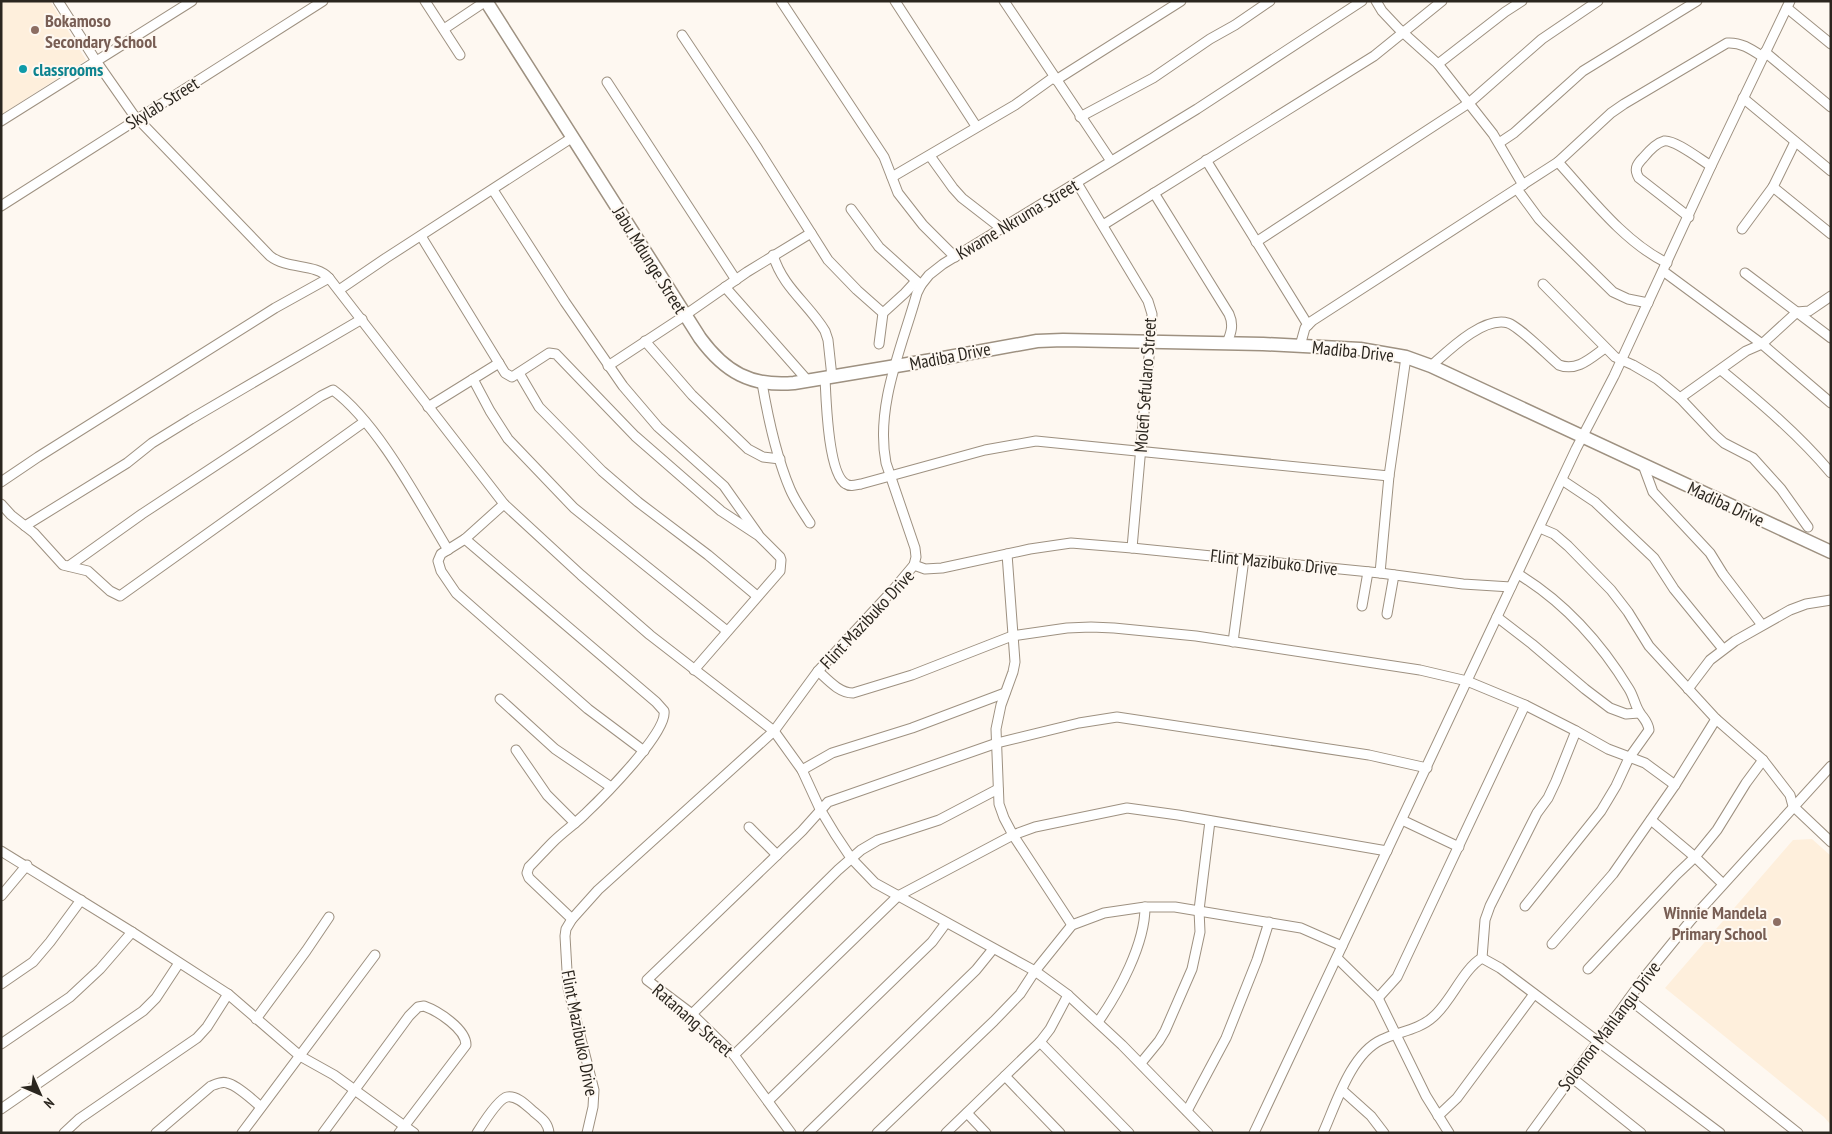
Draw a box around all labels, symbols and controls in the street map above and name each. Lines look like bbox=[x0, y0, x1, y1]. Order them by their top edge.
place label: Bokamoso Secondary School bbox=[45, 9, 157, 53]
marker: Bokamoso Secondary School bbox=[29, 24, 41, 36]
place label: classrooms bbox=[33, 58, 103, 81]
marker: classrooms bbox=[17, 63, 29, 75]
street label: Skylab Street bbox=[121, 72, 203, 134]
street label: Kwame Nkruma Street bbox=[952, 174, 1082, 264]
street label: Jabu Mdunge Street bbox=[607, 201, 692, 318]
street label: Molefi Sefularo Street bbox=[1129, 317, 1161, 453]
street label: Madiba Drive bbox=[1311, 335, 1395, 367]
street label: Madiba Drive bbox=[908, 337, 992, 375]
street label: Madiba Drive bbox=[1684, 476, 1768, 532]
street label: Flint Mazibuko Drive bbox=[1209, 544, 1339, 580]
street label: Flint Mazibuko Drive bbox=[815, 564, 919, 674]
place label: Winnie Mandela Primary School bbox=[1662, 901, 1768, 945]
marker: Winnie Mandela Primary School bbox=[1771, 916, 1783, 928]
street label: Solomon Mahlangu Drive bbox=[1553, 957, 1665, 1095]
street label: Flint Mazibuko Drive bbox=[557, 968, 603, 1098]
street label: Ratanang Street bbox=[648, 979, 738, 1061]
north arrow bbox=[15, 1069, 65, 1119]
text: N bbox=[40, 1094, 58, 1112]

